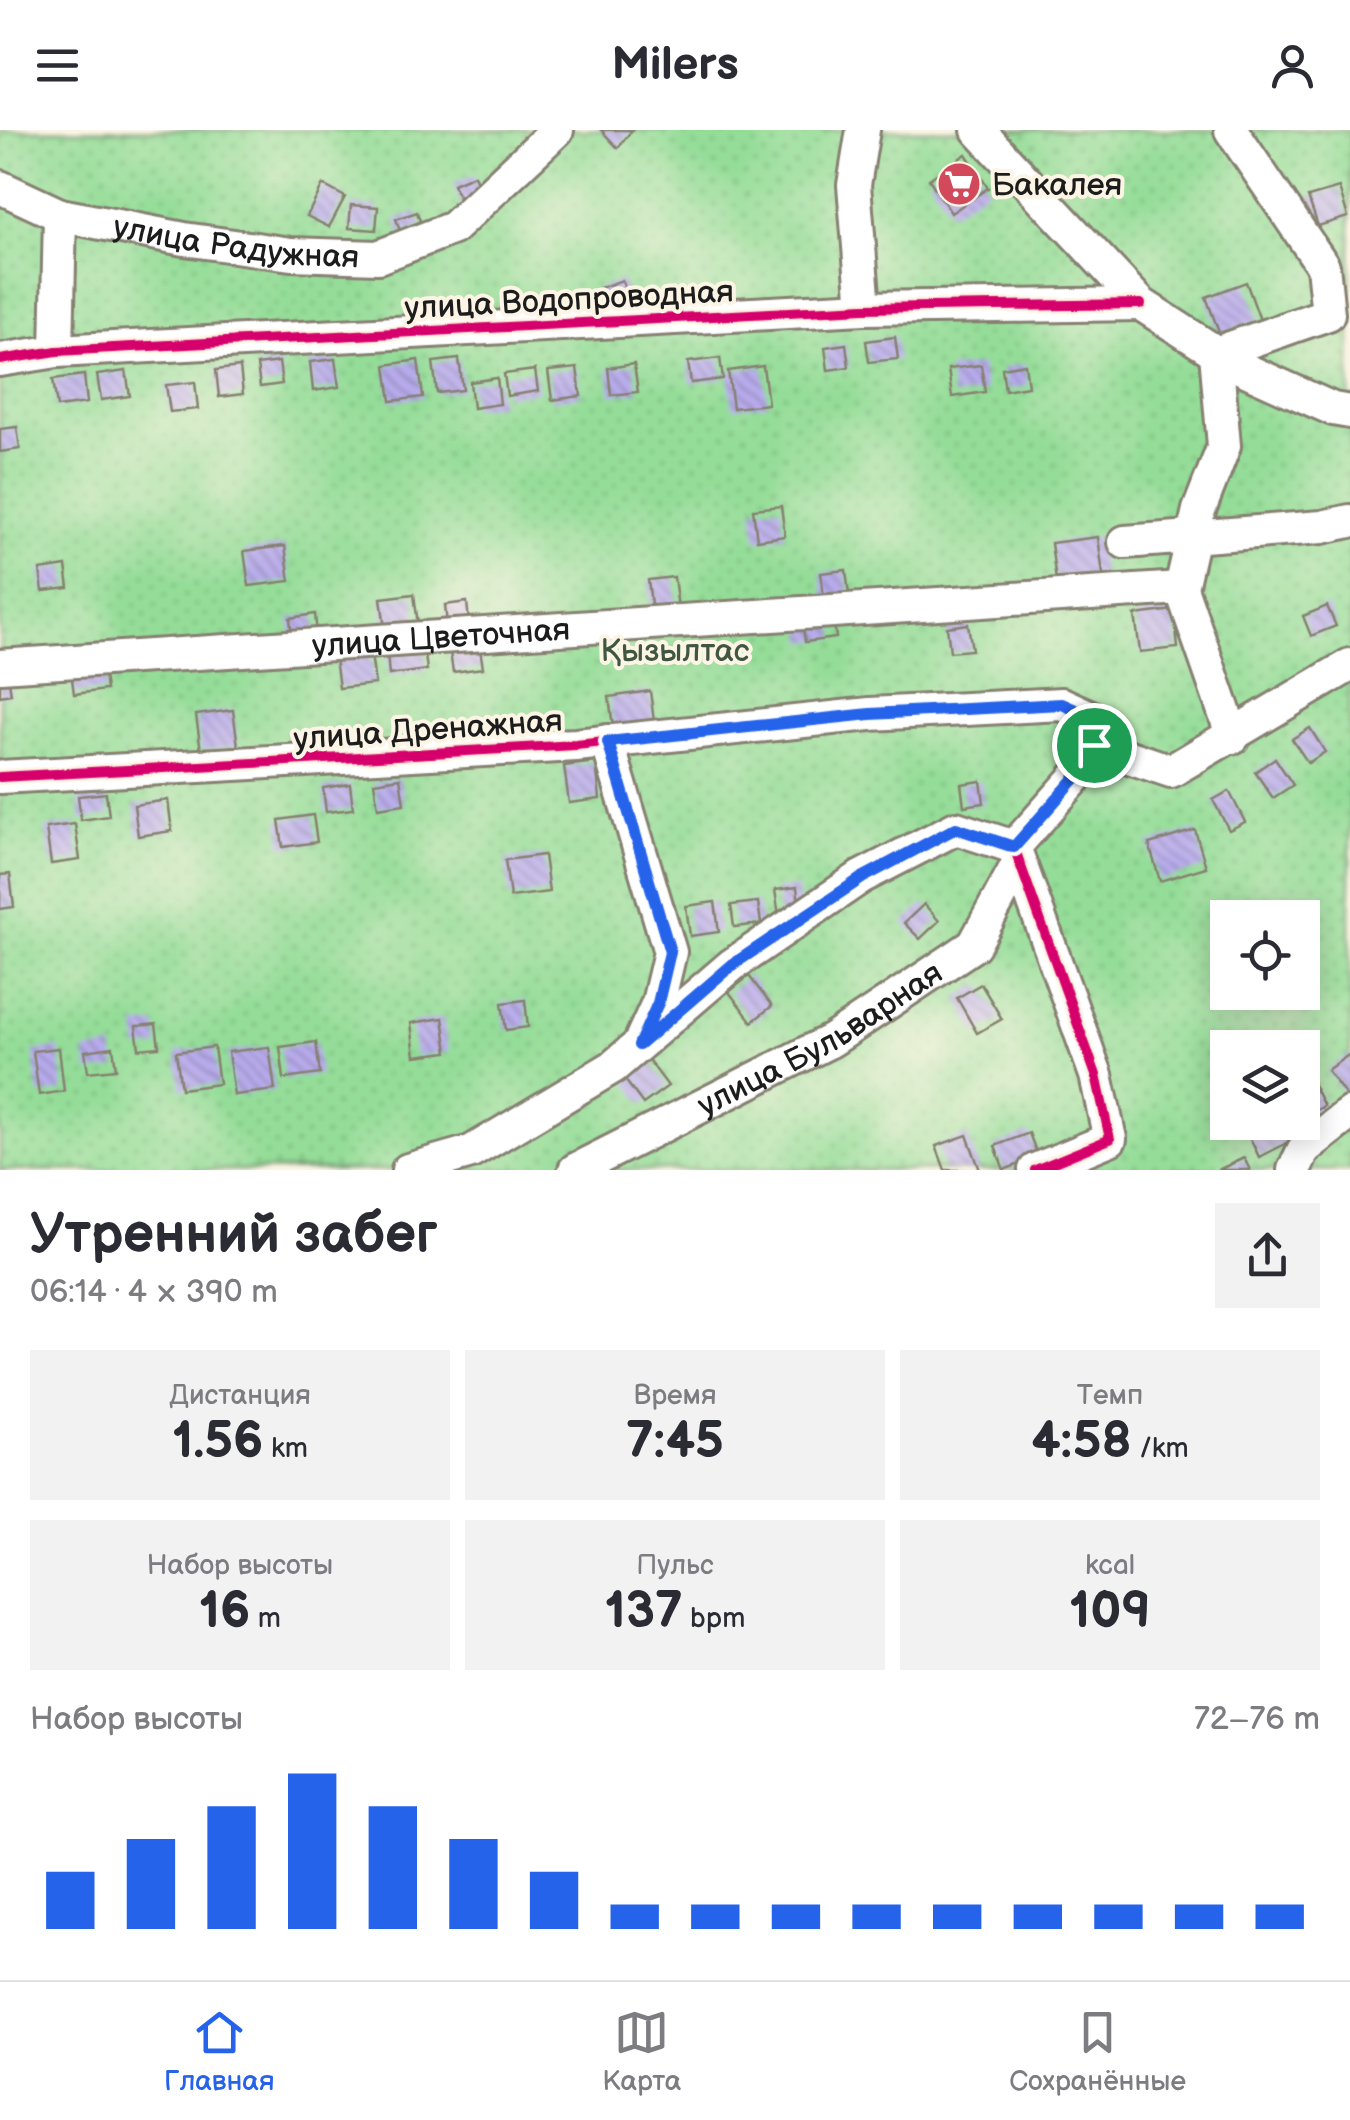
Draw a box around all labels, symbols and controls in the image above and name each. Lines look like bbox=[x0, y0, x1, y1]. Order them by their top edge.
icon: menu bbox=[30, 38, 85, 93]
text: Milers bbox=[611, 38, 739, 93]
icon: person bbox=[1265, 38, 1320, 93]
supermarket icon: Бакалея bbox=[936, 161, 982, 207]
place label: Бакалея bbox=[992, 166, 1122, 205]
street label: улица Радужная bbox=[110, 208, 360, 277]
street label: улица Водопроводная bbox=[404, 272, 735, 329]
street label: улица Цветочная bbox=[311, 610, 571, 666]
park label: Қызылтас bbox=[601, 632, 750, 671]
street label: улица Дренажная bbox=[292, 702, 564, 759]
pin bbox=[1052, 703, 1137, 788]
icon: arrive bbox=[1067, 718, 1122, 773]
map controls bbox=[1210, 900, 1320, 1140]
button: locate bbox=[1210, 900, 1320, 1010]
street label: улица Бульварная bbox=[691, 954, 950, 1126]
button: layers bbox=[1210, 1030, 1320, 1140]
text: Утренний забег bbox=[30, 1202, 438, 1269]
button: share bbox=[1215, 1203, 1320, 1308]
text: 06:14 · 4 × 390 m bbox=[30, 1273, 278, 1312]
text: Дистанция bbox=[169, 1379, 311, 1412]
text: Время bbox=[633, 1379, 717, 1412]
text: Темп bbox=[1077, 1379, 1143, 1412]
text: 1.56 bbox=[172, 1412, 263, 1472]
text: 7:45 bbox=[626, 1412, 724, 1472]
text: 4:58 bbox=[1031, 1412, 1132, 1472]
text: km bbox=[263, 1432, 308, 1465]
text: /km bbox=[1132, 1432, 1189, 1465]
text: Набор высоты bbox=[147, 1549, 333, 1582]
text: Пульс bbox=[636, 1549, 714, 1582]
text: kcal bbox=[1085, 1549, 1135, 1582]
text: 16 bbox=[199, 1582, 250, 1642]
text: 137 bbox=[605, 1582, 683, 1642]
text: 109 bbox=[1069, 1582, 1151, 1642]
text: m bbox=[250, 1602, 281, 1635]
text: bpm bbox=[683, 1602, 745, 1635]
text: Набор высоты bbox=[30, 1700, 243, 1739]
text: 72–76 m bbox=[1194, 1700, 1320, 1739]
tab: Главная bbox=[164, 2005, 274, 2098]
tab: Карта bbox=[602, 2005, 681, 2098]
tab: Сохранённые bbox=[1009, 2005, 1186, 2098]

